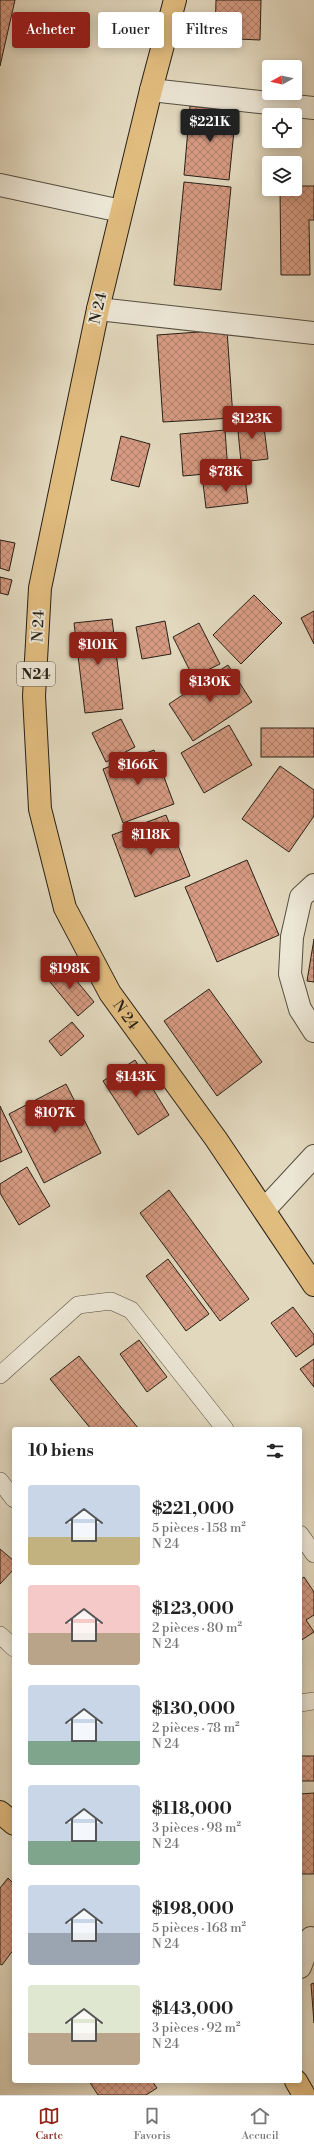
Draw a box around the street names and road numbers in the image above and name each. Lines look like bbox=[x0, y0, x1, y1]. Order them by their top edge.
street label: N 24 bbox=[86, 290, 111, 326]
street label: N 24 bbox=[28, 610, 49, 642]
road number: N24 bbox=[17, 662, 55, 686]
street label: N 24 bbox=[108, 997, 143, 1034]

